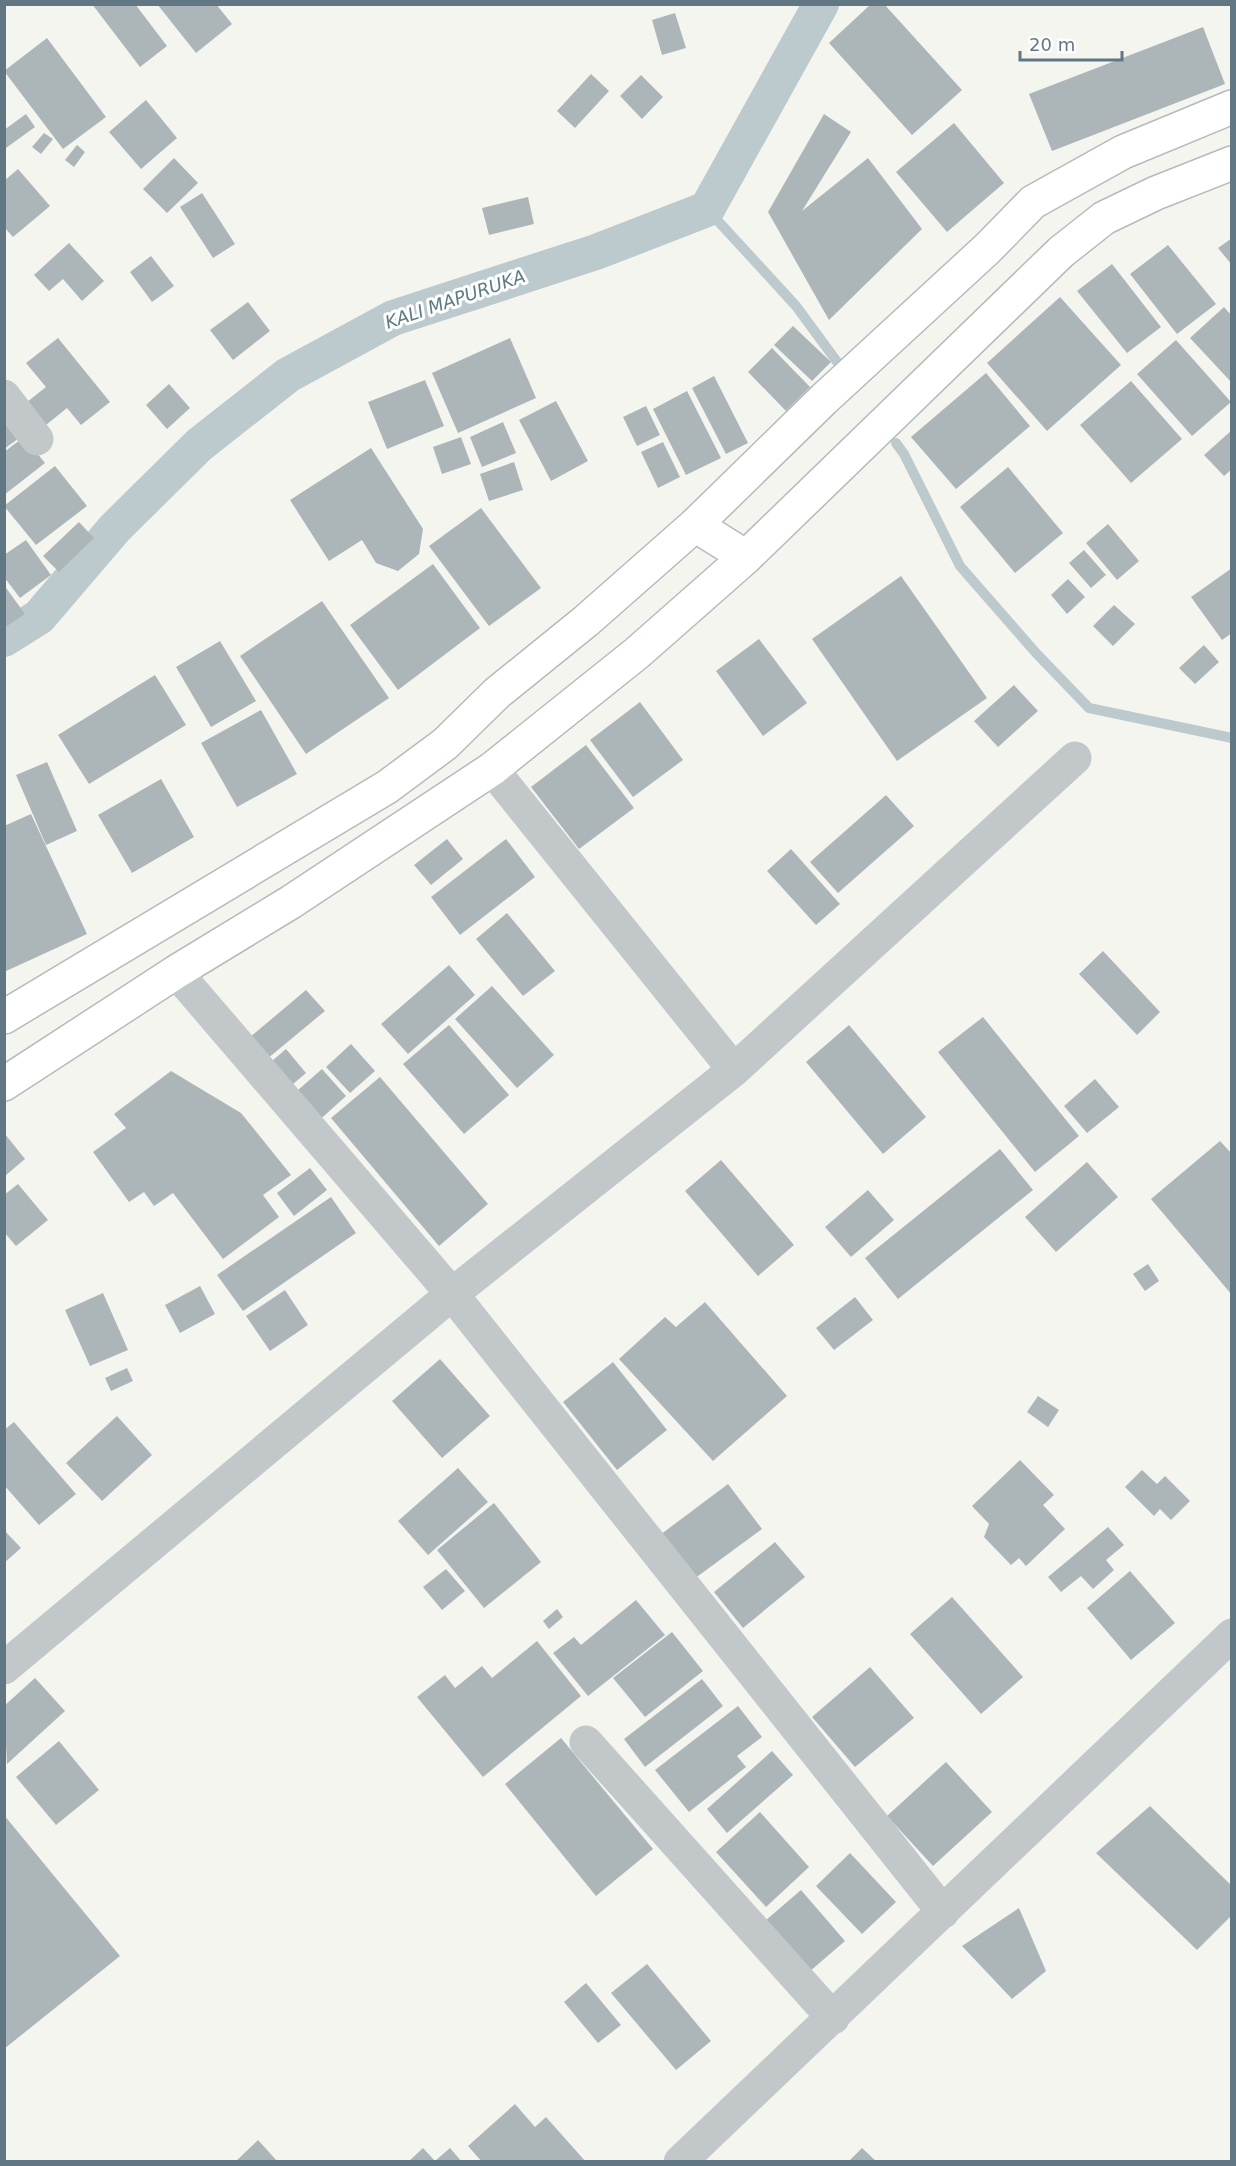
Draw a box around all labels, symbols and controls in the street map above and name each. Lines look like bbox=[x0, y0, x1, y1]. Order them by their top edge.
scale bar bbox=[1020, 24, 1122, 62]
text: 20 m bbox=[1029, 34, 1075, 55]
water label: KALI MAPURUKA bbox=[382, 265, 528, 333]

